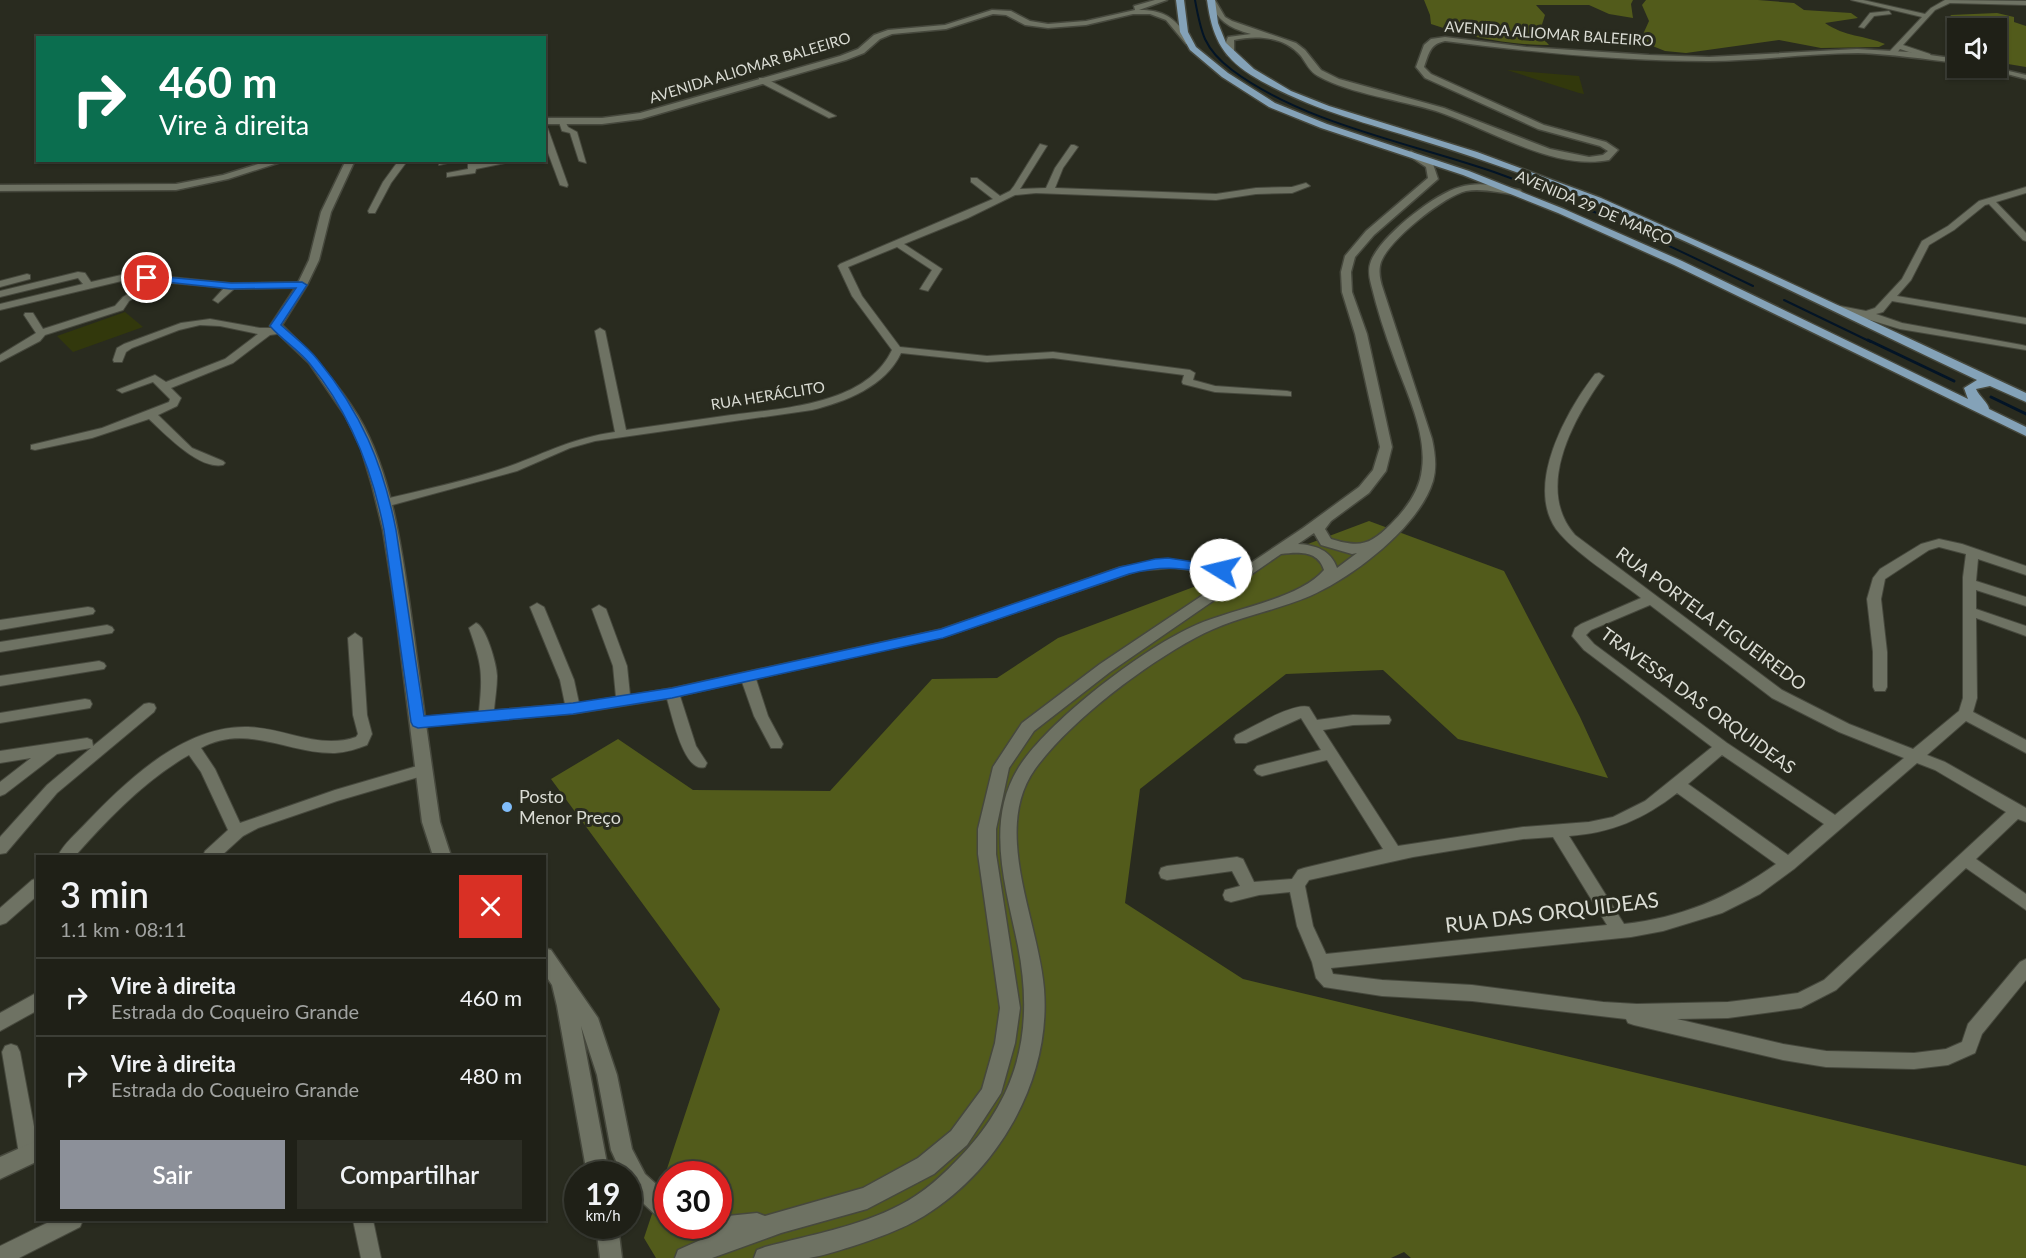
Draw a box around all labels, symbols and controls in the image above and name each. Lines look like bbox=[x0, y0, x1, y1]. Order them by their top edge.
street label: AVENIDA ALIOMAR BALEEIRO bbox=[1444, 17, 1654, 49]
map controls bbox=[1947, 18, 2007, 78]
button: sound bbox=[1947, 18, 2007, 78]
street label: AVENIDA ALIOMAR BALEEIRO bbox=[647, 28, 853, 106]
text: 460 m bbox=[159, 57, 277, 107]
icon: right bbox=[60, 60, 138, 138]
text: Vire à direita bbox=[159, 108, 309, 141]
street label: AVENIDA 29 DE MARÇO bbox=[1513, 166, 1676, 248]
pin bbox=[121, 252, 172, 303]
icon: arrive bbox=[130, 261, 163, 294]
street label: RUA HERÁCLITO bbox=[709, 377, 826, 413]
position arrow bbox=[1189, 538, 1253, 602]
street label: RUA PORTELA FIGUEIREDO bbox=[1612, 542, 1811, 695]
street label: TRAVESSA DAS ORQUIDEAS bbox=[1597, 622, 1800, 778]
place label: Posto Menor Preço bbox=[519, 785, 621, 828]
marker: Posto Menor Preço bbox=[500, 800, 514, 814]
text: 3 min bbox=[60, 872, 149, 916]
button: close bbox=[459, 875, 522, 938]
street label: RUA DAS ORQUIDEAS bbox=[1443, 886, 1660, 937]
text: 1.1 km · 08:11 bbox=[60, 917, 187, 941]
text: Vire à direita bbox=[111, 972, 236, 999]
icon: right bbox=[60, 981, 93, 1014]
text: 460 m bbox=[460, 984, 522, 1011]
text: Estrada do Coqueiro Grande bbox=[111, 999, 359, 1023]
text: Vire à direita bbox=[111, 1050, 236, 1077]
icon: right bbox=[60, 1059, 93, 1092]
text: 480 m bbox=[460, 1062, 522, 1089]
text: Estrada do Coqueiro Grande bbox=[111, 1077, 359, 1101]
button: Sair bbox=[60, 1140, 285, 1209]
button: Compartilhar bbox=[297, 1140, 522, 1209]
speed limit sign: 30 bbox=[654, 1161, 732, 1239]
text: 19 bbox=[586, 1175, 620, 1211]
text: km/h bbox=[585, 1206, 621, 1224]

